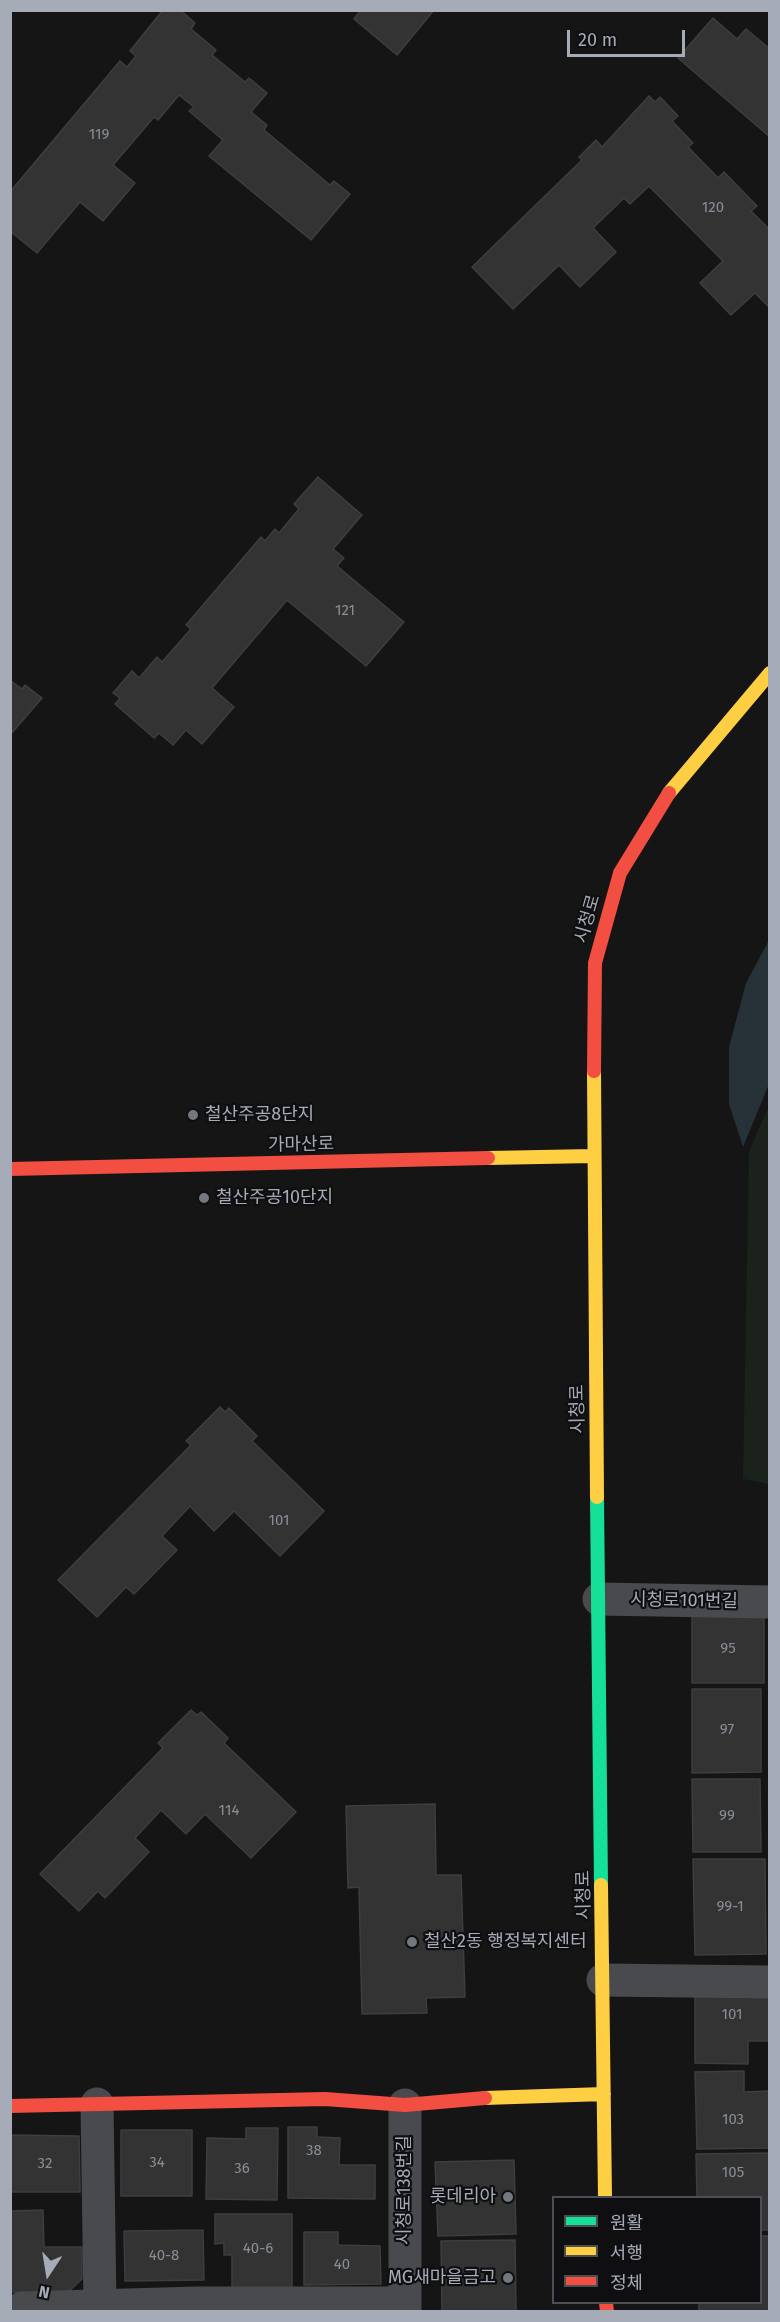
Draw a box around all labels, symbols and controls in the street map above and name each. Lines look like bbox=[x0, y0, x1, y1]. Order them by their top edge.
scale bar bbox=[570, 18, 688, 56]
text: 20 m bbox=[578, 29, 617, 51]
house number: 119 bbox=[89, 126, 109, 144]
house number: 120 bbox=[702, 199, 724, 217]
house number: 121 bbox=[335, 602, 355, 620]
street label: 시청로 bbox=[571, 892, 605, 946]
place label: 철산주공8단지 bbox=[205, 1104, 314, 1126]
marker: 철산주공8단지 bbox=[186, 1108, 200, 1122]
street label: 가마산로 bbox=[268, 1134, 334, 1156]
place label: 철산주공10단지 bbox=[216, 1187, 333, 1209]
marker: 철산주공10단지 bbox=[197, 1191, 211, 1205]
street label: 시청로 bbox=[567, 1384, 589, 1434]
house number: 101 bbox=[269, 1512, 289, 1530]
street label: 시청로101번길 bbox=[630, 1589, 738, 1613]
house number: 95 bbox=[720, 1640, 736, 1658]
house number: 97 bbox=[720, 1721, 734, 1739]
house number: 114 bbox=[219, 1802, 239, 1820]
house number: 99 bbox=[719, 1807, 735, 1825]
street label: 시청로 bbox=[573, 1870, 595, 1920]
house number: 99-1 bbox=[716, 1898, 744, 1916]
place label: 철산2동 행정복지센터 bbox=[424, 1931, 587, 1953]
marker: 철산2동 행정복지센터 bbox=[405, 1935, 419, 1949]
house number: 101 bbox=[722, 2006, 742, 2024]
house number: 103 bbox=[722, 2111, 744, 2129]
street label: 시청로138번길 bbox=[394, 2135, 416, 2245]
house number: 38 bbox=[306, 2142, 322, 2160]
house number: 34 bbox=[149, 2154, 165, 2172]
house number: 32 bbox=[38, 2155, 52, 2173]
house number: 36 bbox=[234, 2160, 250, 2178]
house number: 105 bbox=[722, 2164, 744, 2182]
place label: 롯데리아 bbox=[430, 2186, 496, 2208]
marker: 롯데리아 bbox=[501, 2190, 515, 2204]
legend bbox=[552, 2196, 762, 2304]
text: 원활 bbox=[610, 2212, 643, 2234]
house number: 40-6 bbox=[243, 2240, 273, 2258]
text: 서행 bbox=[610, 2242, 643, 2264]
north arrow bbox=[18, 2244, 78, 2304]
house number: 40-8 bbox=[149, 2247, 179, 2265]
house number: 40 bbox=[334, 2256, 350, 2274]
place label: MG새마을금고 bbox=[388, 2267, 496, 2289]
marker: MG새마을금고 bbox=[501, 2271, 515, 2285]
text: 정체 bbox=[610, 2272, 643, 2294]
text: N bbox=[37, 2282, 51, 2302]

